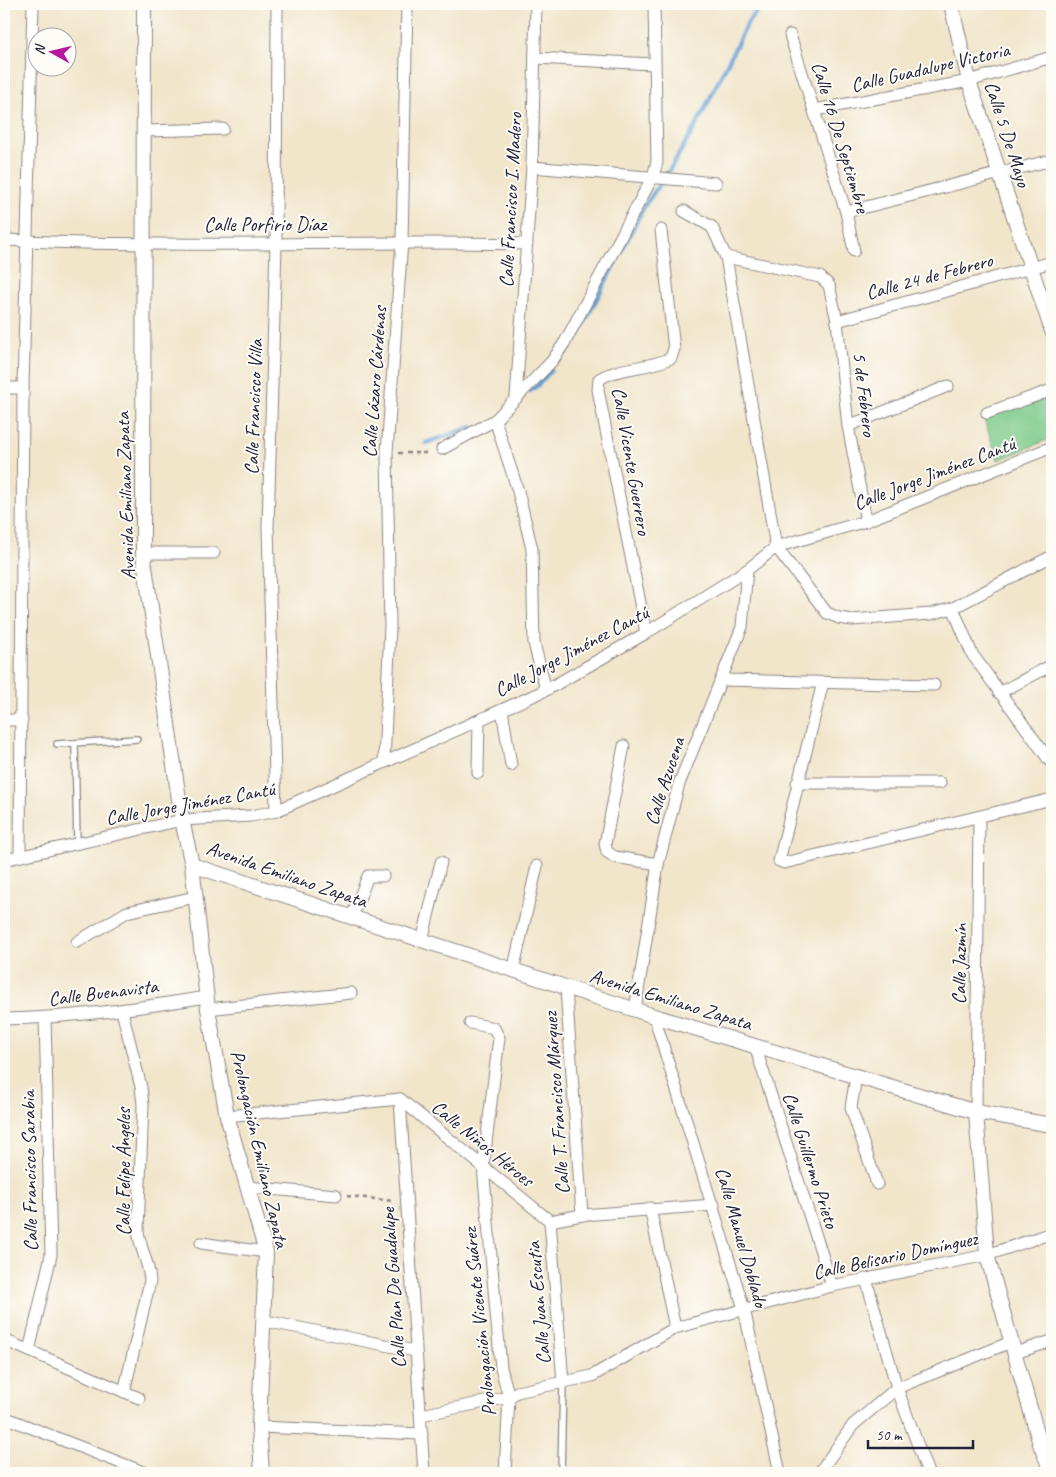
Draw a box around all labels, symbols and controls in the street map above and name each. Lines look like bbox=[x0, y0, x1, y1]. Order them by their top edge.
north arrow bbox=[28, 28, 78, 78]
street label: Calle Guadalupe Victoria bbox=[849, 37, 1014, 98]
text: N bbox=[31, 42, 49, 56]
street label: Calle 16 De Septiembre bbox=[806, 59, 876, 217]
street label: Calle 5 De Mayo bbox=[979, 78, 1037, 191]
street label: Calle Francisco I. Madero bbox=[493, 111, 528, 288]
street label: Calle Porfirio Díaz bbox=[204, 212, 329, 237]
street label: Calle 24 de Febrero bbox=[863, 247, 996, 305]
street label: Calle Lázaro Cárdenas bbox=[357, 304, 392, 458]
street label: Calle Francisco Villa bbox=[239, 338, 268, 475]
street label: 5 de Febrero bbox=[847, 350, 882, 439]
street label: Calle Vicente Guerrero bbox=[606, 385, 657, 538]
street label: Avenida Emiliano Zapata bbox=[110, 410, 141, 580]
street label: Calle Jorge Jiménez Cantú bbox=[850, 431, 1020, 516]
street label: Calle Jorge Jiménez Cantú bbox=[490, 600, 654, 703]
street label: Calle Azucena bbox=[639, 732, 691, 828]
street label: Calle Jorge Jiménez Cantú bbox=[104, 776, 278, 831]
street label: Avenida Emiliano Zapata bbox=[203, 835, 372, 914]
street label: Calle Jazmín bbox=[946, 922, 973, 1005]
street label: Avenida Emiliano Zapata bbox=[587, 963, 756, 1036]
street label: Calle Buenavista bbox=[47, 973, 160, 1012]
street label: Calle T. Francisco Márquez bbox=[538, 1009, 575, 1195]
street label: Prolongación Emiliano Zapata bbox=[225, 1048, 295, 1252]
street label: Calle Francisco Sarabia bbox=[16, 1089, 43, 1252]
street label: Calle Guillermo Prieto bbox=[777, 1089, 845, 1232]
street label: Calle Niños Héroes bbox=[426, 1095, 541, 1194]
street label: Calle Felipe Ángeles bbox=[111, 1106, 136, 1236]
street label: Calle Manuel Doblado bbox=[710, 1164, 774, 1312]
street label: Calle Plan De Guadalupe bbox=[375, 1205, 412, 1369]
street label: Prolongación Vicente Suárez bbox=[457, 1225, 502, 1417]
street label: Calle Belisario Domínguez bbox=[810, 1225, 981, 1285]
street label: Calle Juan Escutia bbox=[521, 1239, 556, 1365]
scale bar bbox=[868, 1417, 974, 1449]
text: 50 m bbox=[876, 1426, 903, 1445]

